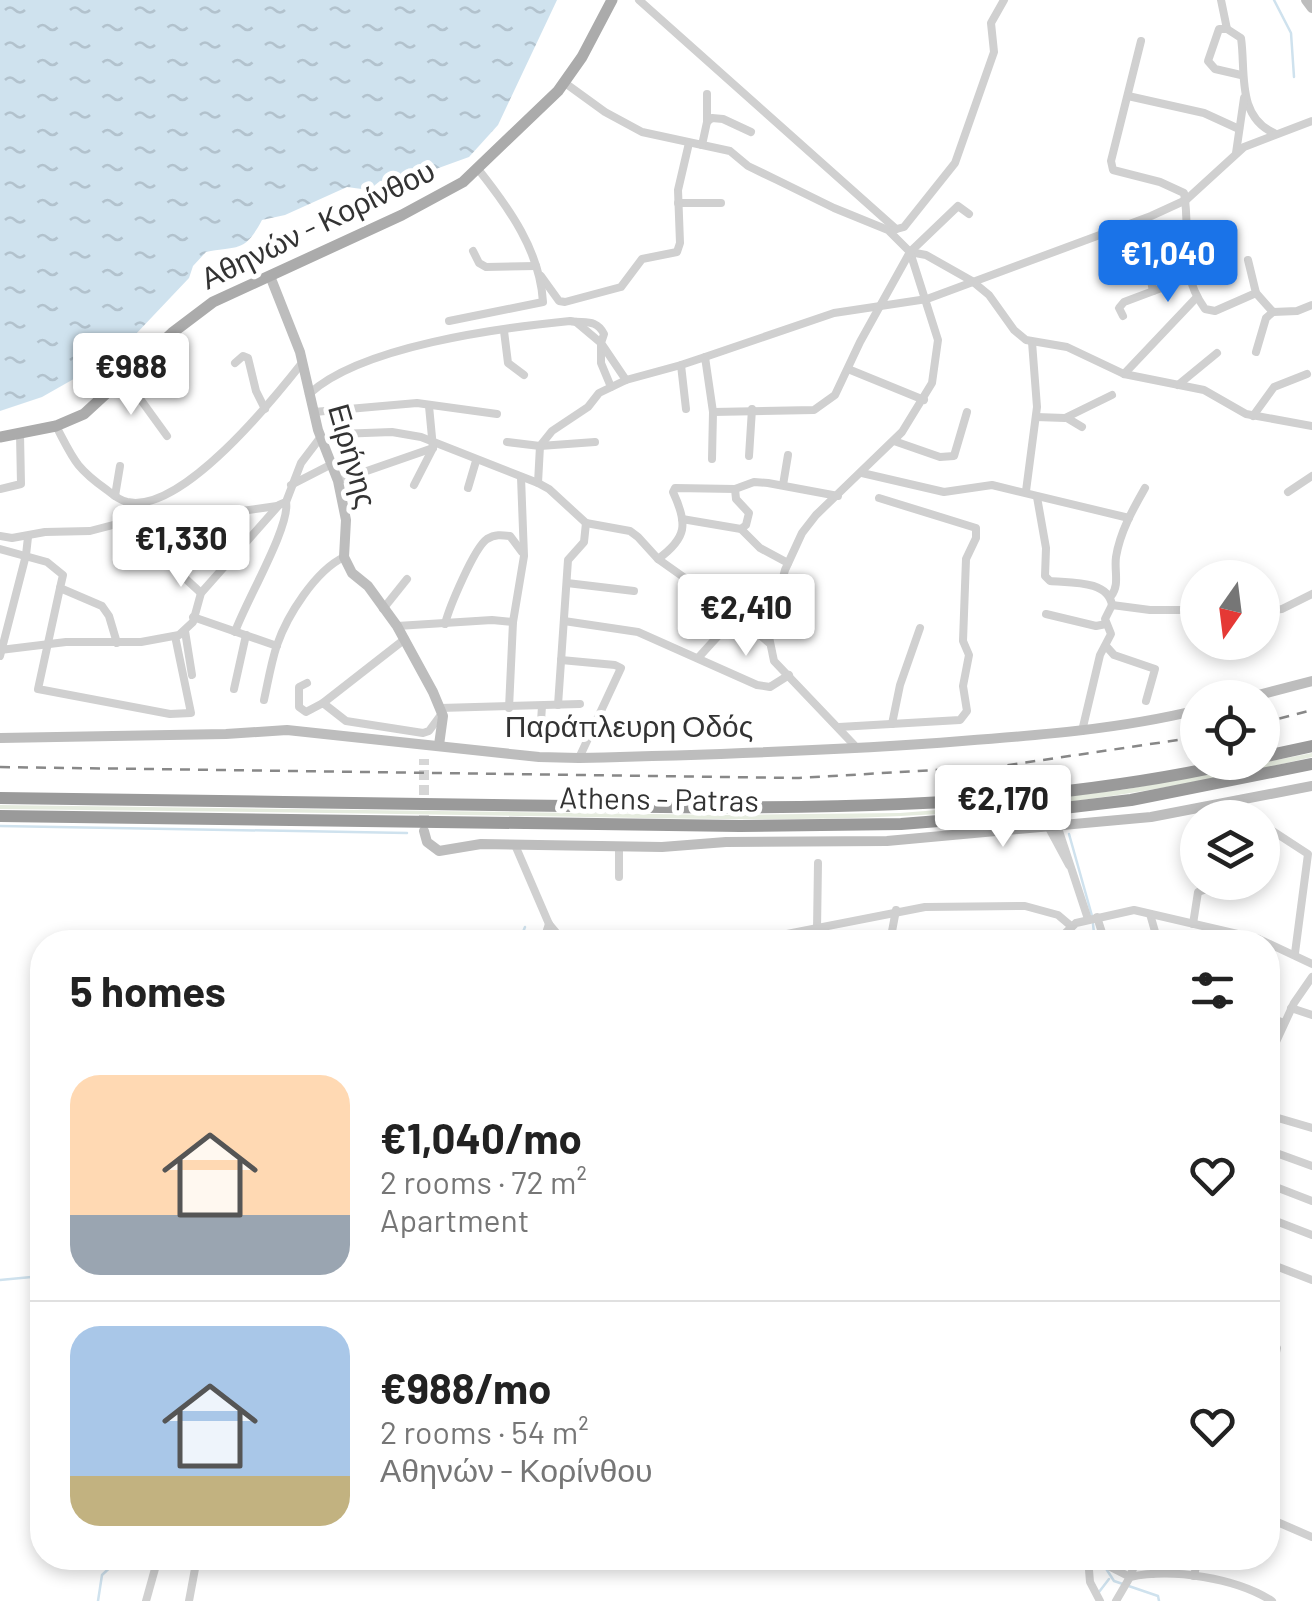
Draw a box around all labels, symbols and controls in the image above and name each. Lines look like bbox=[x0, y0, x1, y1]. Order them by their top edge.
street label: Αθηνών - Κορίνθου bbox=[194, 151, 440, 295]
pin: €1,040 bbox=[1087, 220, 1249, 305]
text: €1,040 bbox=[1120, 233, 1216, 271]
pin: €988 bbox=[72, 333, 190, 418]
text: €988 bbox=[95, 346, 167, 384]
street label: Ειρήνης bbox=[322, 399, 386, 512]
pin: €1,330 bbox=[100, 505, 262, 590]
text: €1,330 bbox=[135, 518, 227, 556]
north arrow bbox=[1180, 560, 1280, 660]
map controls bbox=[1180, 560, 1280, 900]
pin: €2,410 bbox=[665, 574, 827, 659]
text: €2,410 bbox=[700, 587, 792, 625]
button: locate bbox=[1180, 680, 1280, 780]
street label: Παράπλευρη Οδός bbox=[505, 707, 753, 743]
pin: €2,170 bbox=[922, 765, 1084, 850]
street label: Athens - Patras bbox=[559, 778, 759, 818]
text: €2,170 bbox=[957, 778, 1049, 816]
button: layers bbox=[1180, 800, 1280, 900]
icon: filters bbox=[1185, 963, 1240, 1018]
text: 5 homes bbox=[70, 965, 226, 1015]
text: €1,040/mo bbox=[380, 1112, 582, 1162]
icon: home bbox=[150, 1115, 270, 1235]
icon: heart bbox=[1185, 1148, 1240, 1203]
text: 2 rooms · 72 m² bbox=[380, 1162, 587, 1200]
text: Apartment bbox=[380, 1200, 529, 1238]
text: €988/mo bbox=[380, 1362, 551, 1412]
icon: home bbox=[150, 1366, 270, 1486]
icon: heart bbox=[1185, 1399, 1240, 1454]
text: 2 rooms · 54 m² bbox=[380, 1412, 589, 1450]
text: Αθηνών - Κορίνθου bbox=[380, 1450, 653, 1488]

